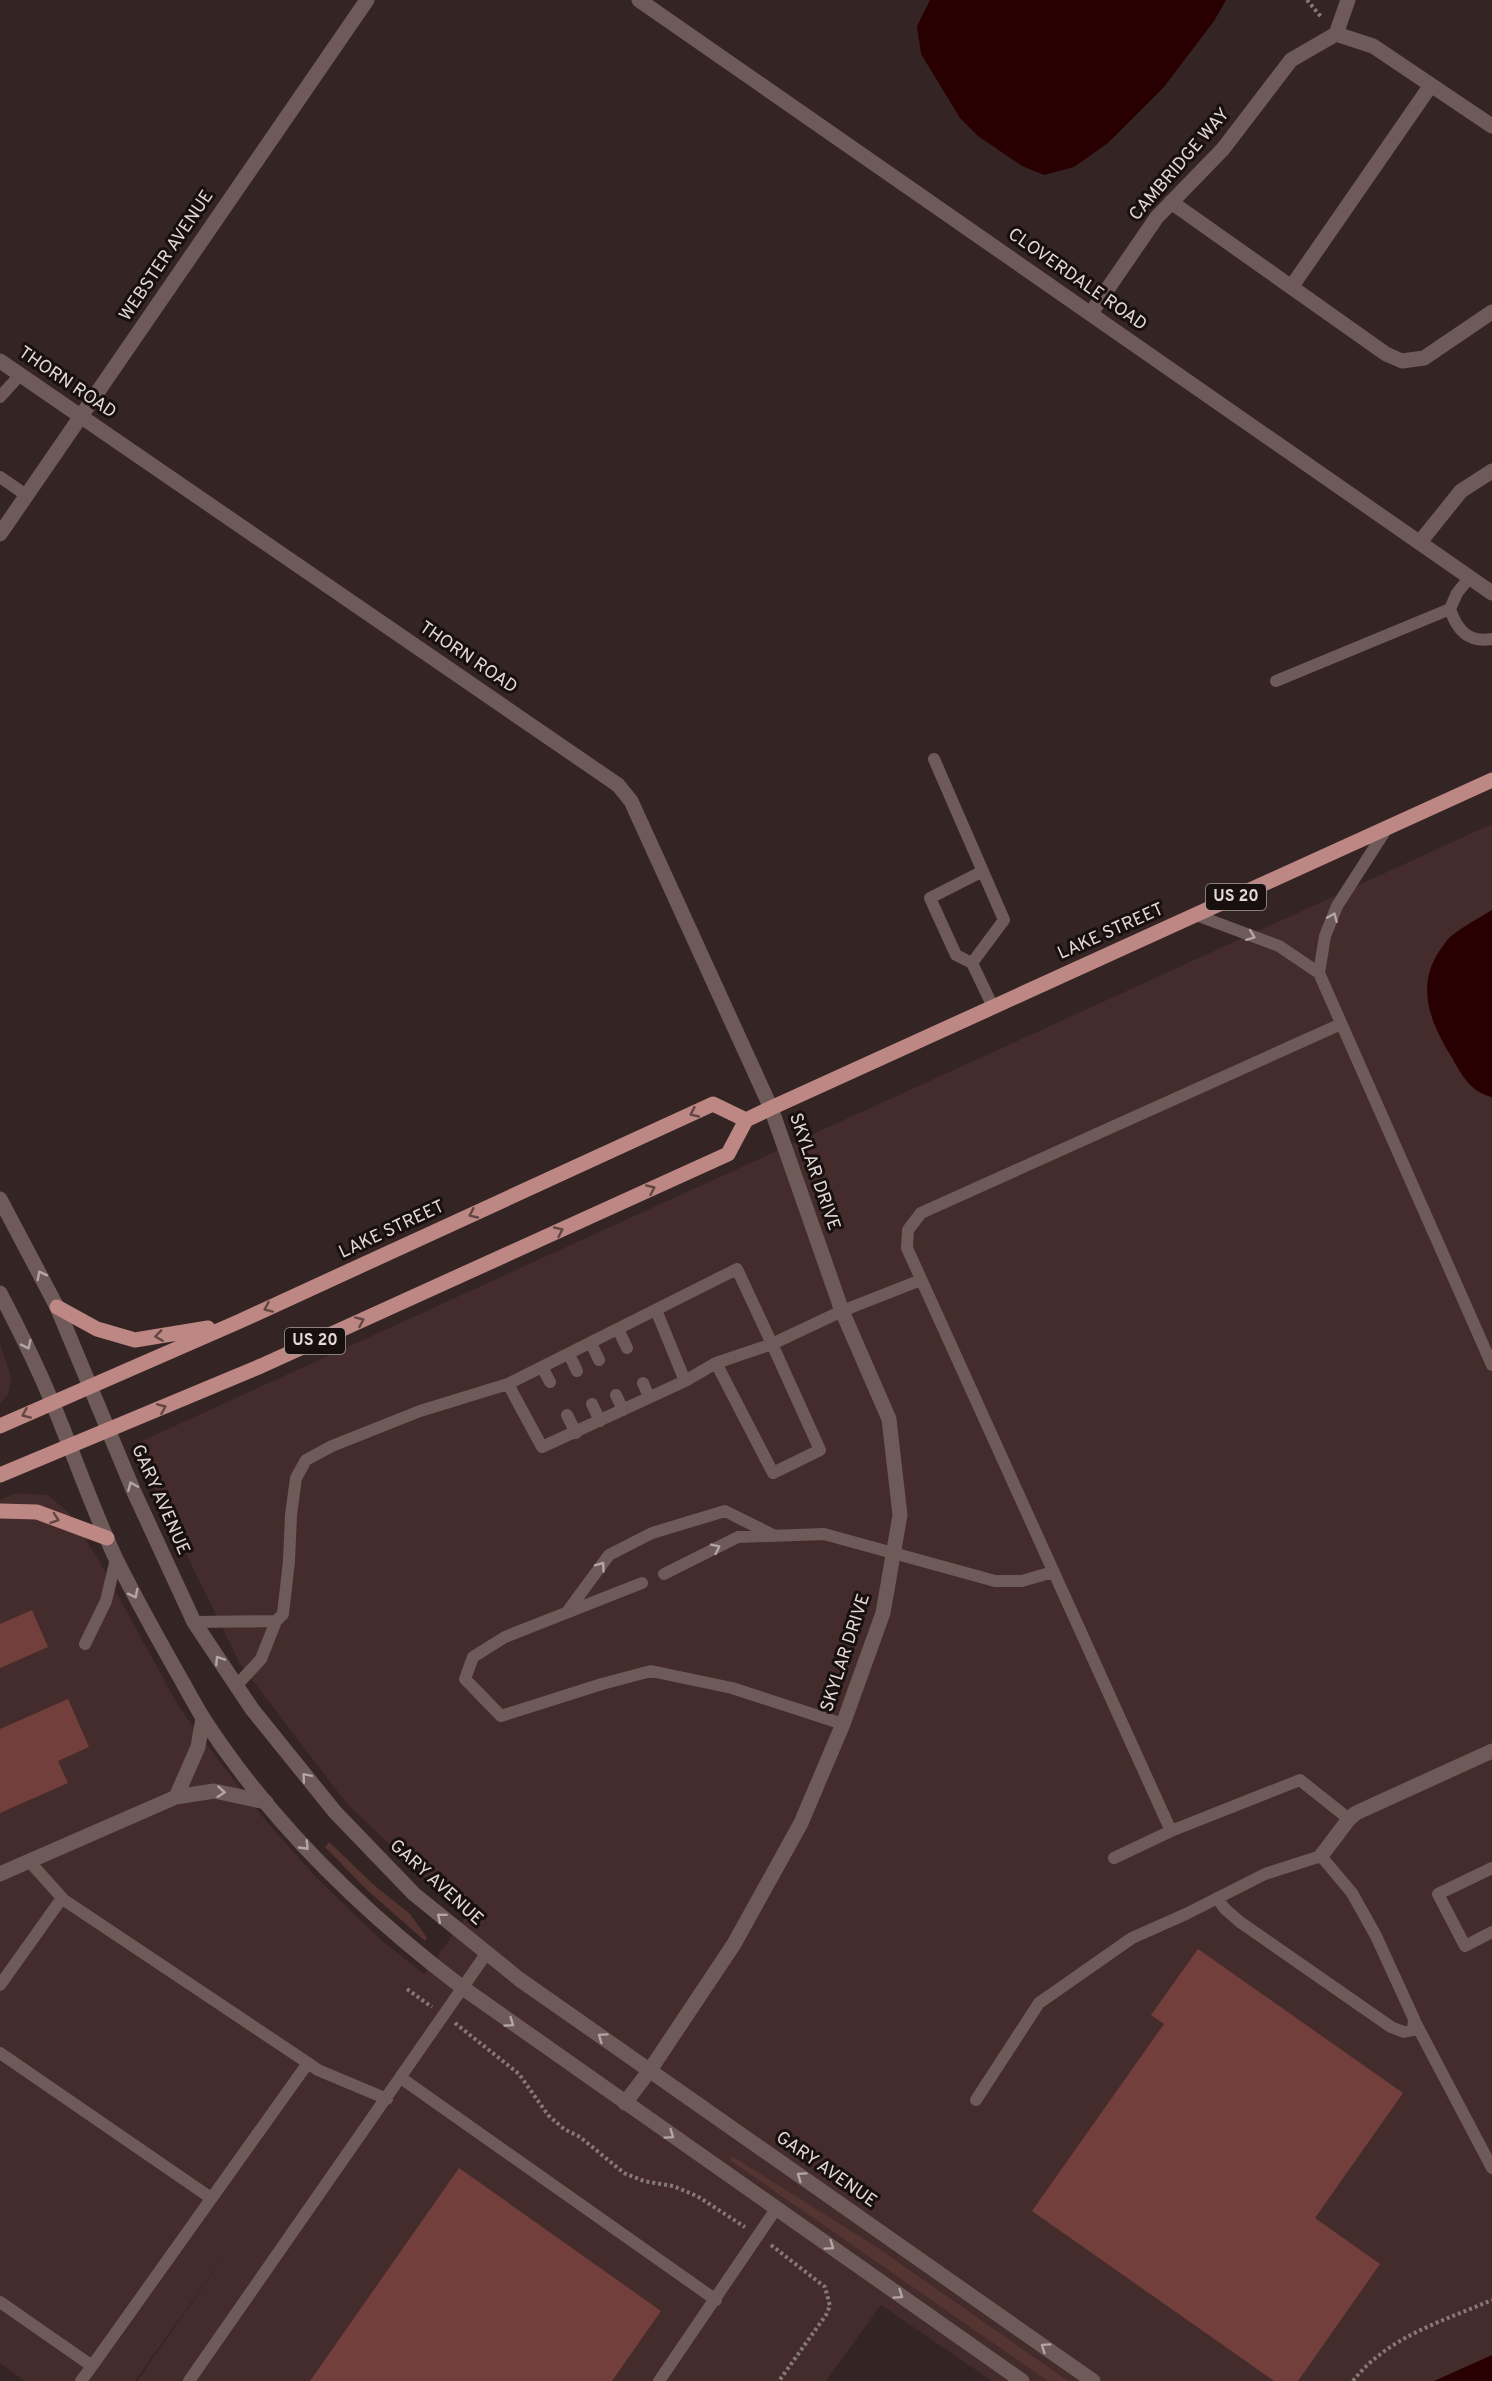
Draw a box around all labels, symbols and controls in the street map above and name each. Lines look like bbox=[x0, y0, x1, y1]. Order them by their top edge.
street label: CAMBRIDGE WAY bbox=[1125, 104, 1235, 226]
street label: WEBSTER AVENUE bbox=[115, 186, 219, 326]
street label: CLOVERDALE ROAD bbox=[1003, 223, 1151, 337]
street label: THORN ROAD bbox=[14, 342, 120, 424]
street label: THORN ROAD bbox=[415, 617, 521, 699]
road number: US 20 bbox=[1206, 884, 1266, 910]
street label: LAKE STREET bbox=[1054, 898, 1168, 966]
one-way arrow bbox=[1326, 912, 1338, 923]
one-way arrow bbox=[1245, 928, 1256, 941]
one-way arrow bbox=[689, 1105, 700, 1117]
street label: SKYLAR DRIVE bbox=[783, 1110, 845, 1234]
one-way arrow bbox=[644, 1185, 655, 1197]
street label: LAKE STREET bbox=[336, 1196, 448, 1264]
one-way arrow bbox=[469, 1207, 480, 1219]
one-way arrow bbox=[552, 1226, 563, 1238]
one-way arrow bbox=[36, 1271, 48, 1282]
one-way arrow bbox=[264, 1300, 275, 1312]
one-way arrow bbox=[353, 1316, 364, 1328]
road number: US 20 bbox=[285, 1328, 345, 1354]
one-way arrow bbox=[155, 1330, 164, 1342]
one-way arrow bbox=[19, 1339, 31, 1350]
one-way arrow bbox=[156, 1403, 167, 1415]
one-way arrow bbox=[22, 1407, 33, 1419]
street label: GARY AVENUE bbox=[125, 1441, 195, 1559]
one-way arrow bbox=[127, 1482, 139, 1493]
one-way arrow bbox=[49, 1511, 60, 1524]
one-way arrow bbox=[710, 1544, 721, 1555]
one-way arrow bbox=[594, 1561, 605, 1572]
one-way arrow bbox=[127, 1588, 138, 1599]
street label: SKYLAR DRIVE bbox=[816, 1591, 876, 1715]
one-way arrow bbox=[215, 1656, 226, 1667]
one-way arrow bbox=[302, 1773, 313, 1784]
one-way arrow bbox=[216, 1785, 226, 1798]
street label: GARY AVENUE bbox=[384, 1835, 488, 1931]
one-way arrow bbox=[297, 1839, 308, 1850]
one-way arrow bbox=[437, 1913, 448, 1924]
one-way arrow bbox=[504, 2016, 515, 2027]
one-way arrow bbox=[598, 2033, 609, 2044]
street label: GARY AVENUE bbox=[771, 2127, 881, 2213]
one-way arrow bbox=[663, 2128, 674, 2139]
one-way arrow bbox=[797, 2172, 808, 2183]
one-way arrow bbox=[823, 2239, 834, 2250]
one-way arrow bbox=[893, 2288, 904, 2299]
one-way arrow bbox=[1041, 2343, 1052, 2354]

